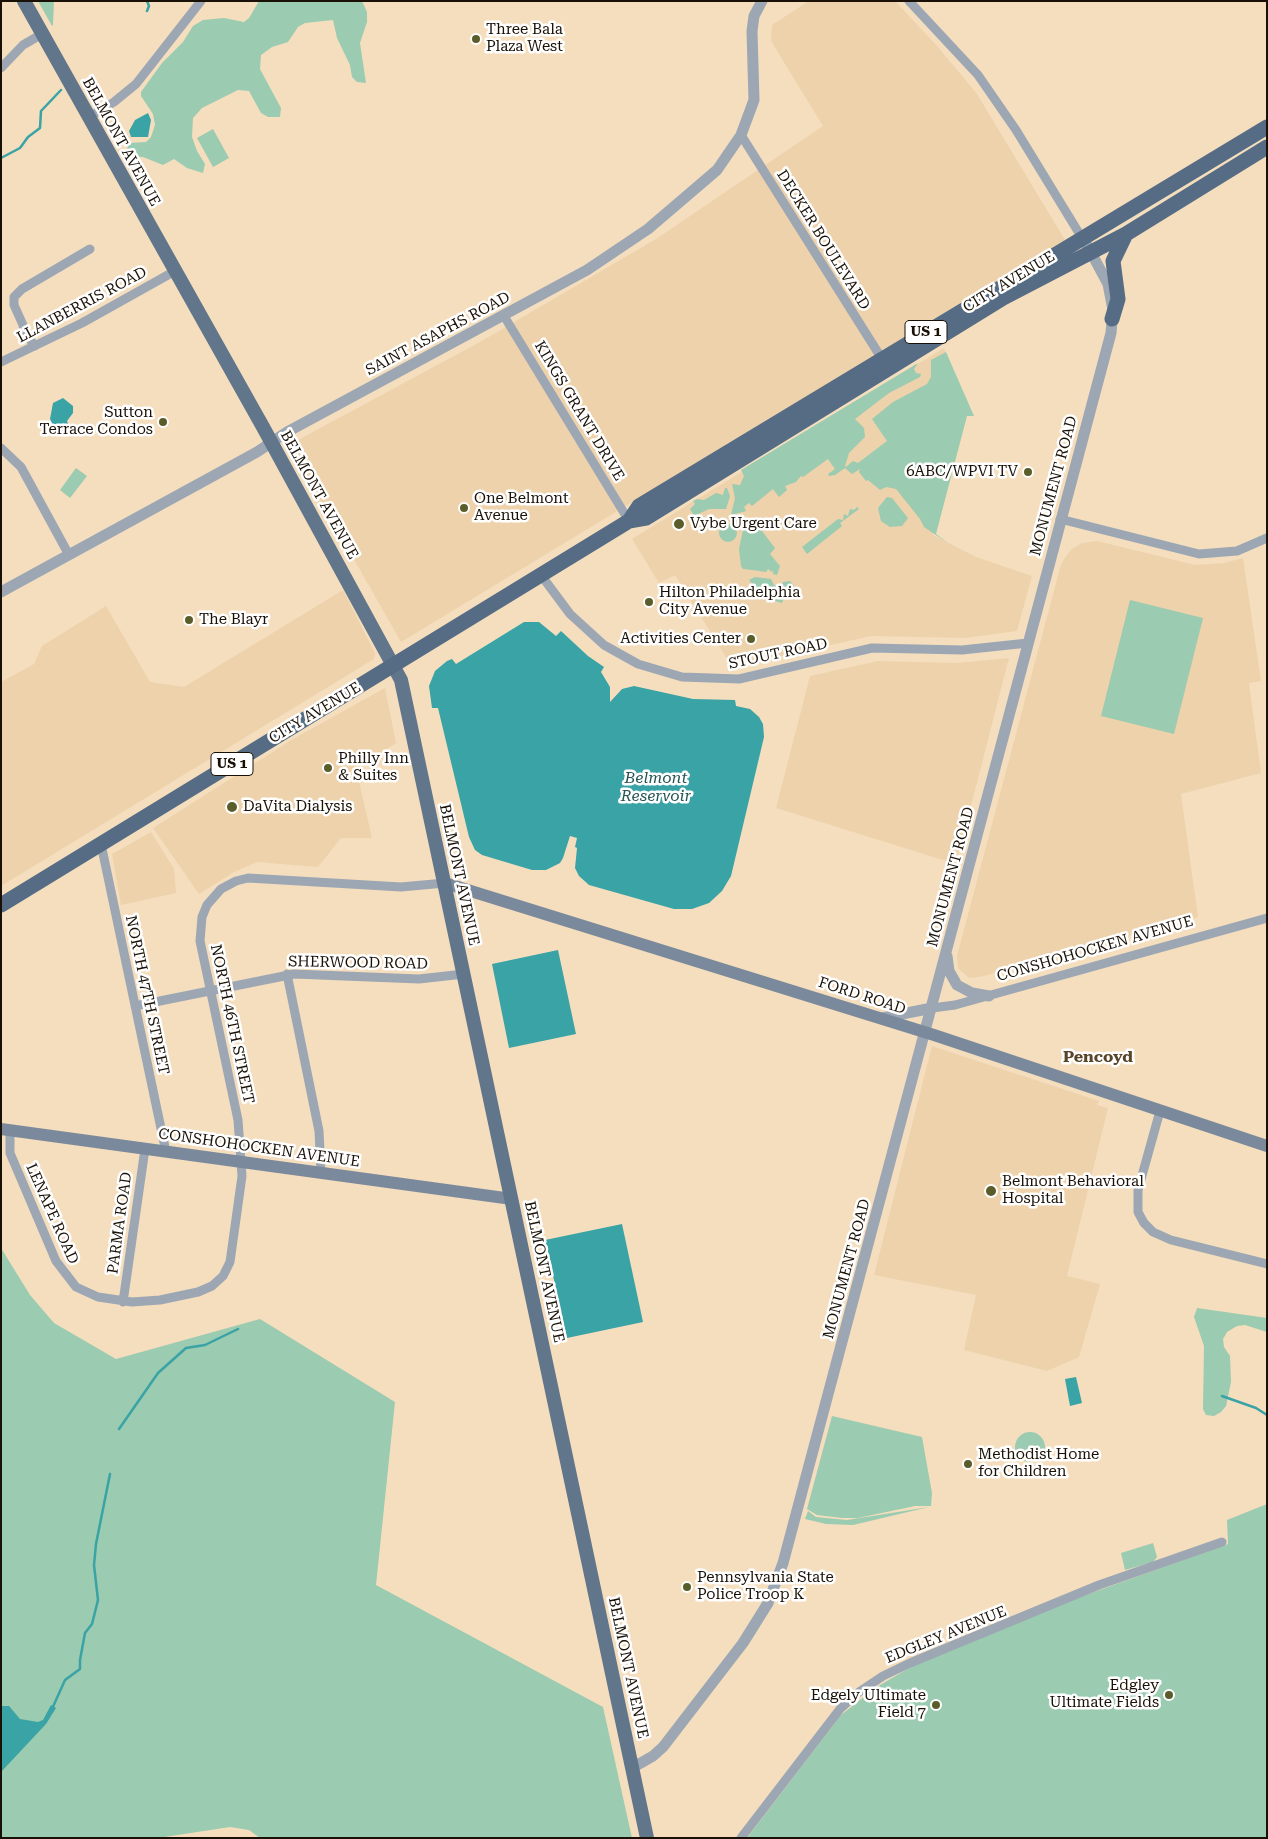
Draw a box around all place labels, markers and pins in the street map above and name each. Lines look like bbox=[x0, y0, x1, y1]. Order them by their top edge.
place label: Three Bala Plaza West bbox=[486, 21, 563, 56]
marker: Three Bala Plaza West bbox=[470, 33, 482, 45]
place label: Sutton Terrace Condos bbox=[39, 404, 153, 439]
marker: Sutton Terrace Condos bbox=[157, 416, 169, 428]
place label: 6ABC/WPVI TV bbox=[906, 463, 1018, 481]
marker: 6ABC/WPVI TV bbox=[1022, 466, 1034, 478]
place label: One Belmont Avenue bbox=[474, 490, 569, 525]
marker: One Belmont Avenue bbox=[458, 502, 470, 514]
place label: Vybe Urgent Care bbox=[690, 515, 817, 533]
marker: Vybe Urgent Care bbox=[672, 517, 686, 531]
place label: Hilton Philadelphia City Avenue bbox=[659, 584, 800, 619]
marker: Hilton Philadelphia City Avenue bbox=[643, 596, 655, 608]
place label: The Blayr bbox=[199, 611, 268, 629]
marker: The Blayr bbox=[183, 614, 195, 626]
place label: Activities Center bbox=[620, 630, 741, 648]
marker: Activities Center bbox=[745, 633, 757, 645]
place label: Philly Inn & Suites bbox=[338, 750, 409, 785]
marker: Philly Inn & Suites bbox=[322, 762, 334, 774]
place label: DaVita Dialysis bbox=[243, 798, 352, 816]
marker: DaVita Dialysis bbox=[225, 800, 239, 814]
place label: Belmont Behavioral Hospital bbox=[1002, 1173, 1144, 1208]
marker: Belmont Behavioral Hospital bbox=[984, 1184, 998, 1198]
place label: Methodist Home for Children bbox=[978, 1446, 1099, 1481]
marker: Methodist Home for Children bbox=[962, 1458, 974, 1470]
place label: Pennsylvania State Police Troop K bbox=[697, 1569, 834, 1604]
marker: Pennsylvania State Police Troop K bbox=[681, 1581, 693, 1593]
place label: Edgley Ultimate Fields bbox=[1050, 1677, 1159, 1712]
place label: Edgely Ultimate Field 7 bbox=[811, 1687, 926, 1722]
marker: Edgley Ultimate Fields bbox=[1163, 1689, 1175, 1701]
marker: Edgely Ultimate Field 7 bbox=[930, 1699, 942, 1711]

